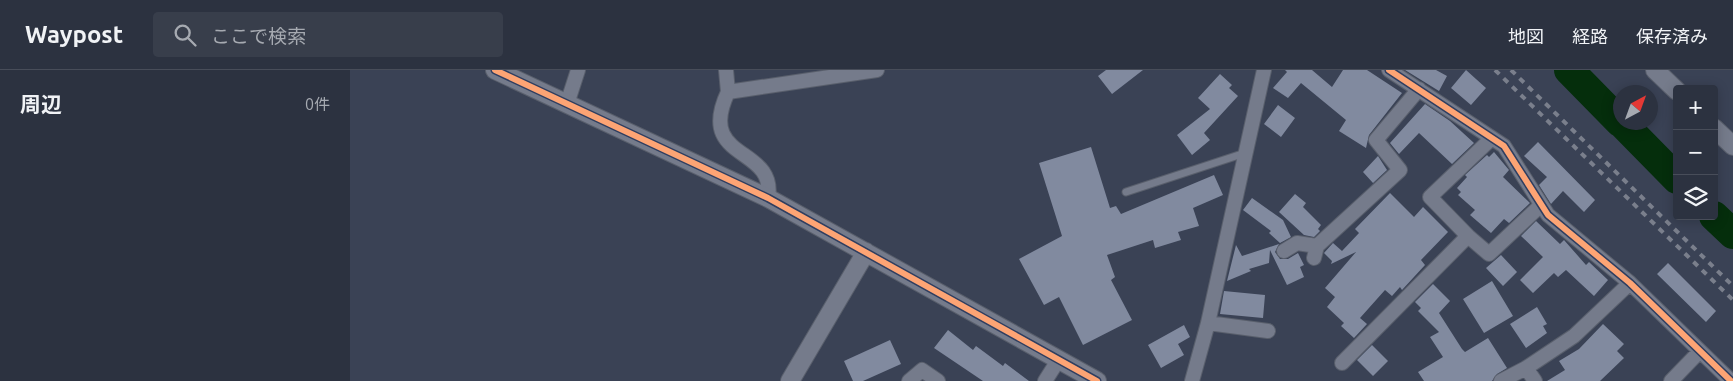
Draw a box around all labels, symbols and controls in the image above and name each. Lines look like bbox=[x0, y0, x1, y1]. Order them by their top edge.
search box bbox=[153, 12, 503, 57]
text: Waypost bbox=[25, 21, 123, 48]
icon: search bbox=[171, 21, 199, 49]
text: ここで検索 bbox=[211, 25, 306, 47]
text: 地図 bbox=[1508, 26, 1544, 46]
text: 経路 bbox=[1572, 26, 1608, 46]
text: 保存済み bbox=[1636, 26, 1708, 46]
north arrow bbox=[1613, 85, 1658, 130]
map controls bbox=[1673, 85, 1718, 220]
button: + bbox=[1673, 85, 1718, 130]
text: 周辺 bbox=[20, 92, 62, 116]
text: 0件 bbox=[305, 95, 330, 113]
button: − bbox=[1673, 130, 1718, 175]
button: layers bbox=[1673, 175, 1718, 220]

